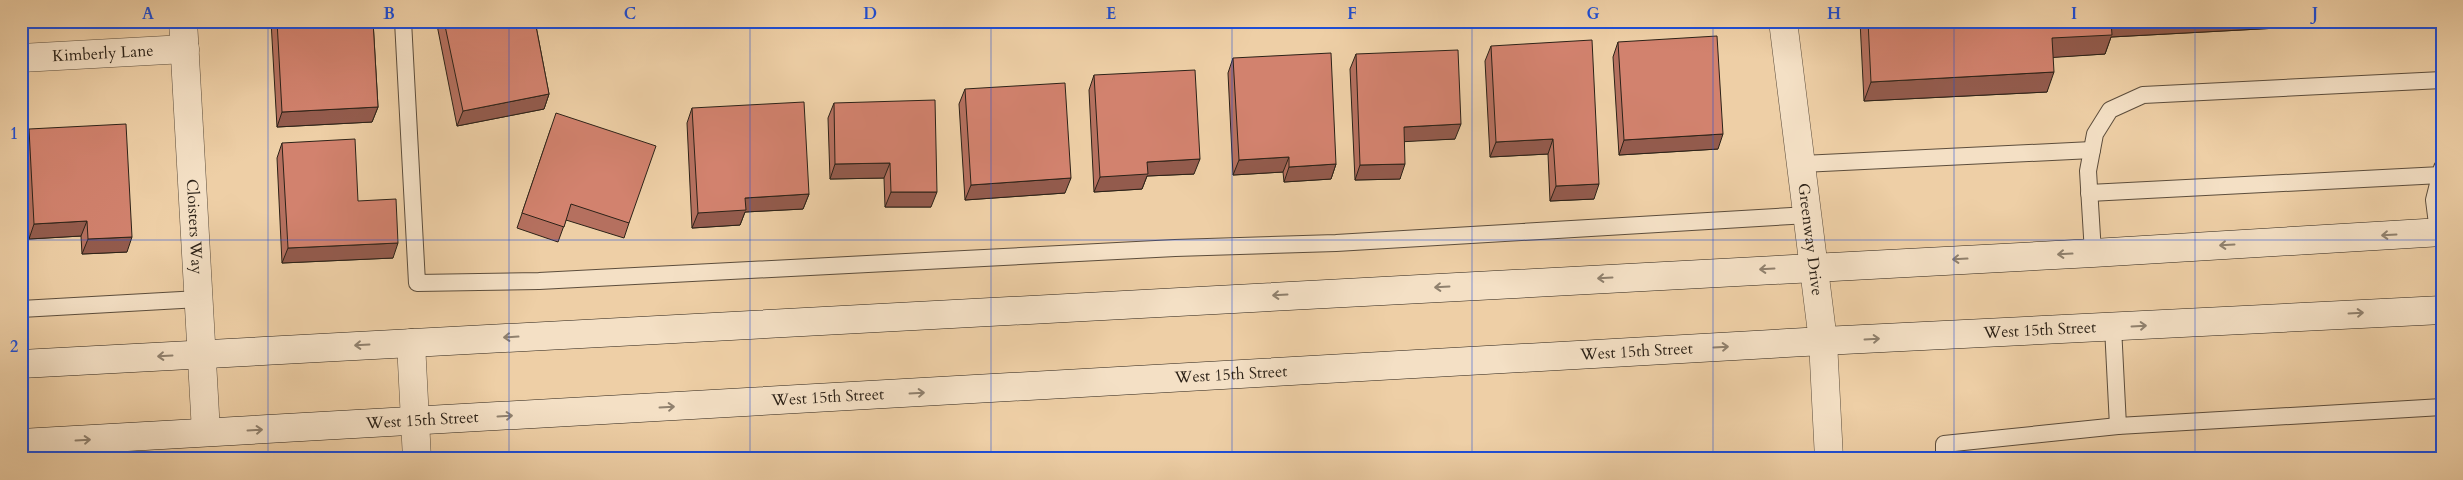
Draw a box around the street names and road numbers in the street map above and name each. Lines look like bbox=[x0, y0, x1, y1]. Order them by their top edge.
street label: Kimberly Lane bbox=[52, 40, 154, 67]
street label: Cloisters Way bbox=[181, 178, 208, 276]
street label: Greenway Drive bbox=[1792, 182, 1828, 297]
street label: West 15th Street bbox=[1982, 316, 2097, 344]
street label: West 15th Street bbox=[1579, 337, 1693, 366]
street label: West 15th Street bbox=[1173, 360, 1288, 389]
street label: West 15th Street bbox=[770, 383, 885, 412]
street label: West 15th Street bbox=[364, 406, 479, 435]

